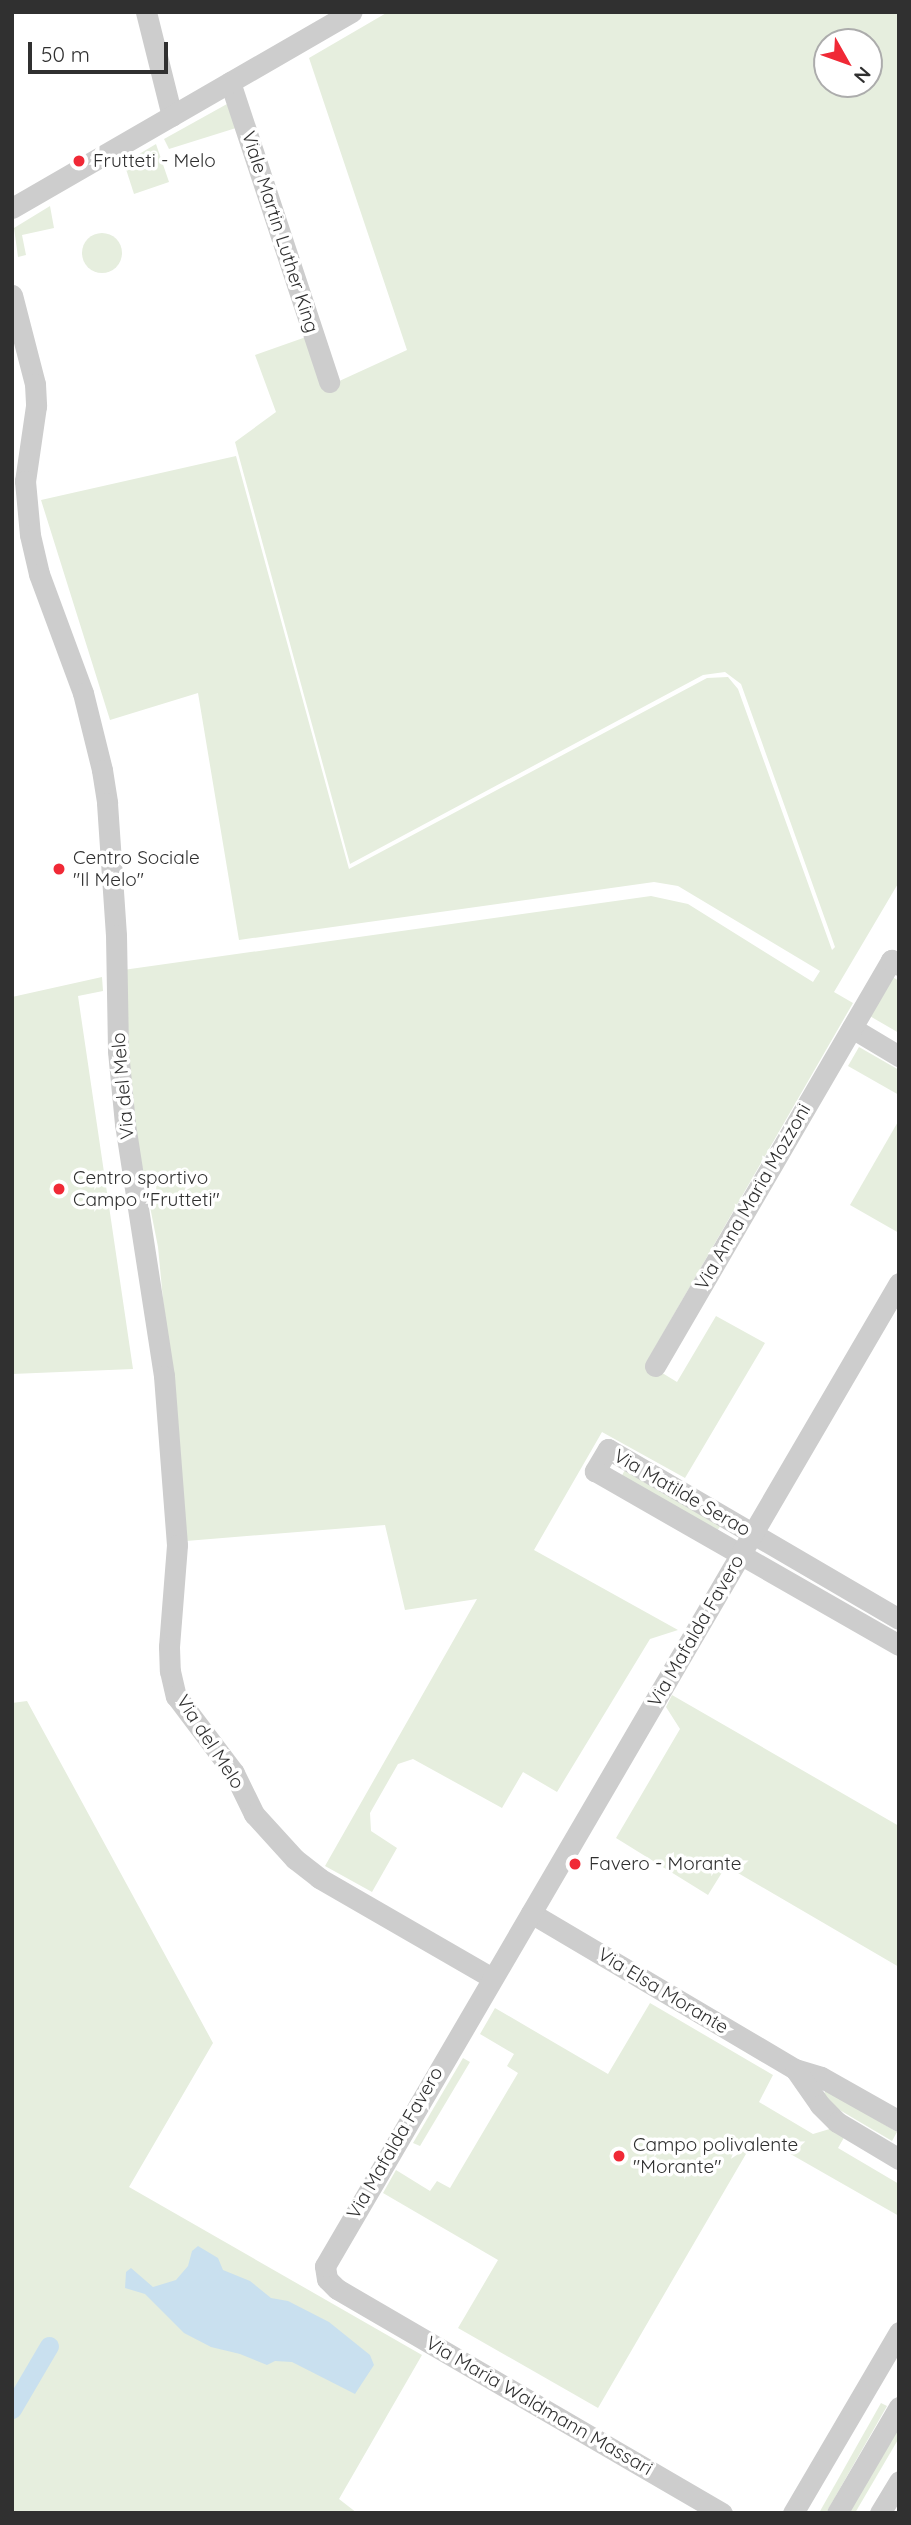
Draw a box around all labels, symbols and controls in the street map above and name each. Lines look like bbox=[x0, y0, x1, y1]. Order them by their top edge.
scale bar bbox=[32, 28, 172, 72]
north arrow bbox=[813, 28, 883, 98]
text: 50 m bbox=[41, 41, 90, 67]
text: N bbox=[849, 62, 876, 88]
street label: Viale Martin Luther King bbox=[237, 128, 323, 336]
place label: Frutteti - Melo bbox=[93, 150, 216, 172]
marker: Frutteti - Melo bbox=[71, 153, 87, 169]
place label: Centro Sociale "Il Melo" bbox=[73, 847, 200, 891]
marker: Centro Sociale "Il Melo" bbox=[51, 861, 67, 877]
street label: Via del Melo bbox=[107, 1032, 139, 1140]
street label: Via Anna Maria Mozzoni bbox=[690, 1100, 816, 1294]
place label: Centro sportivo Campo "Frutteti" bbox=[73, 1167, 220, 1211]
marker: Centro sportivo Campo "Frutteti" bbox=[51, 1181, 67, 1197]
street label: Via Matilde Serao bbox=[610, 1445, 754, 1541]
street label: Via Mafalda Favero bbox=[643, 1551, 749, 1711]
street label: Via del Melo bbox=[171, 1691, 249, 1793]
place label: Favero - Morante bbox=[589, 1853, 741, 1875]
marker: Favero - Morante bbox=[567, 1856, 583, 1872]
street label: Via Elsa Morante bbox=[594, 1943, 732, 2039]
street label: Via Mafalda Favero bbox=[342, 2063, 448, 2223]
place label: Campo polivalente "Morante" bbox=[633, 2134, 798, 2178]
marker: Campo polivalente "Morante" bbox=[611, 2148, 627, 2164]
street label: Via Maria Waldmann Massari bbox=[422, 2332, 656, 2480]

